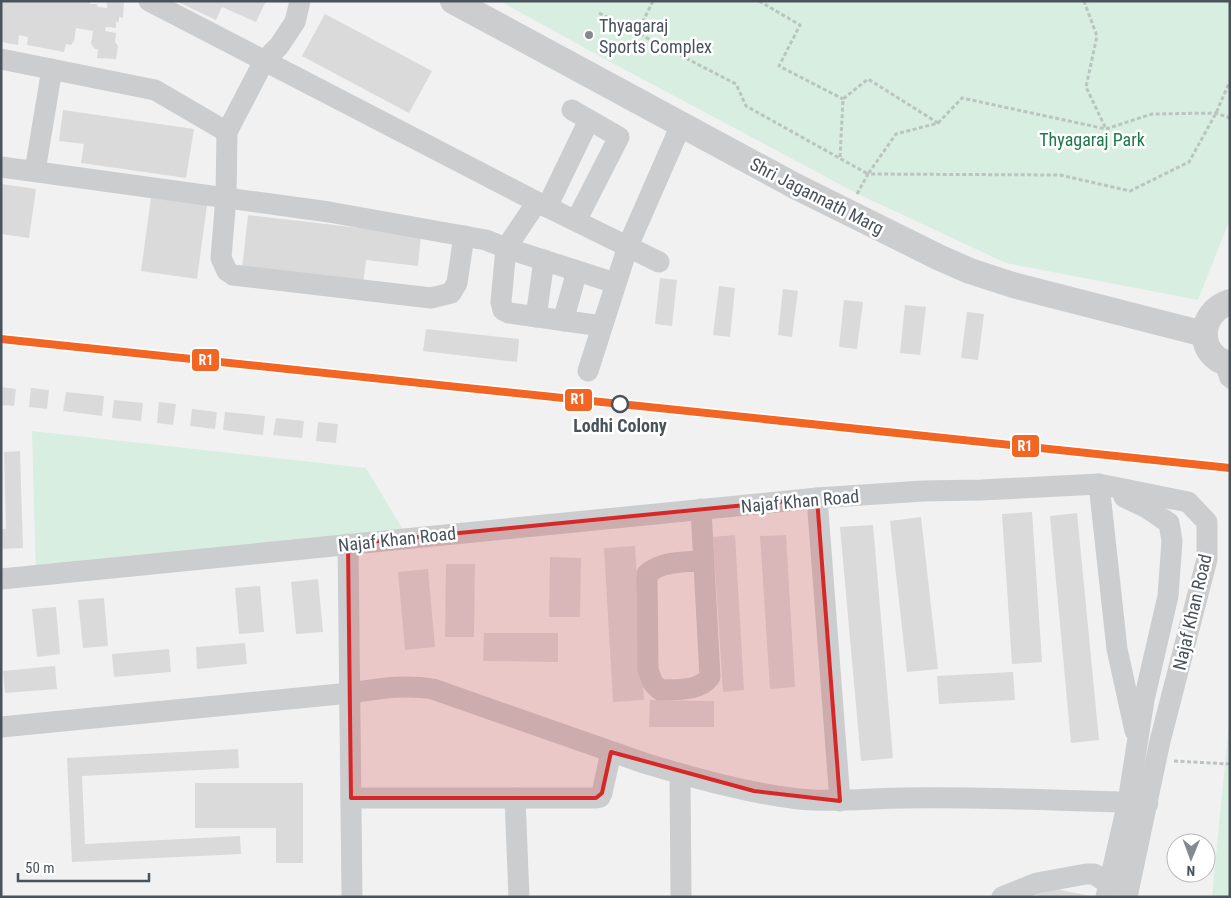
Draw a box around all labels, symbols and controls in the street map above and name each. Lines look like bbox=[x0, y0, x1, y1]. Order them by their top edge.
place label: Thyagaraj Sports Complex bbox=[599, 15, 712, 57]
marker: Thyagaraj Sports Complex bbox=[583, 29, 595, 41]
park label: Thyagaraj Park bbox=[1039, 129, 1145, 150]
street label: Shri Jagannath Marg bbox=[747, 153, 887, 239]
line badge: R1 bbox=[191, 348, 220, 372]
text: R1 bbox=[199, 352, 213, 368]
line badge: R1 bbox=[564, 388, 593, 412]
text: R1 bbox=[571, 391, 585, 407]
marker: Lodhi Colony bbox=[611, 395, 629, 413]
place label: Lodhi Colony bbox=[573, 415, 667, 436]
line badge: R1 bbox=[1011, 434, 1040, 458]
text: R1 bbox=[1018, 438, 1032, 454]
street label: Najaf Khan Road bbox=[740, 485, 860, 517]
street label: Najaf Khan Road bbox=[337, 522, 457, 556]
street label: Najaf Khan Road bbox=[1168, 552, 1216, 672]
north arrow bbox=[1166, 833, 1216, 883]
scale bar bbox=[18, 850, 149, 882]
text: 50 m bbox=[25, 859, 55, 877]
text: N bbox=[1186, 863, 1195, 879]

